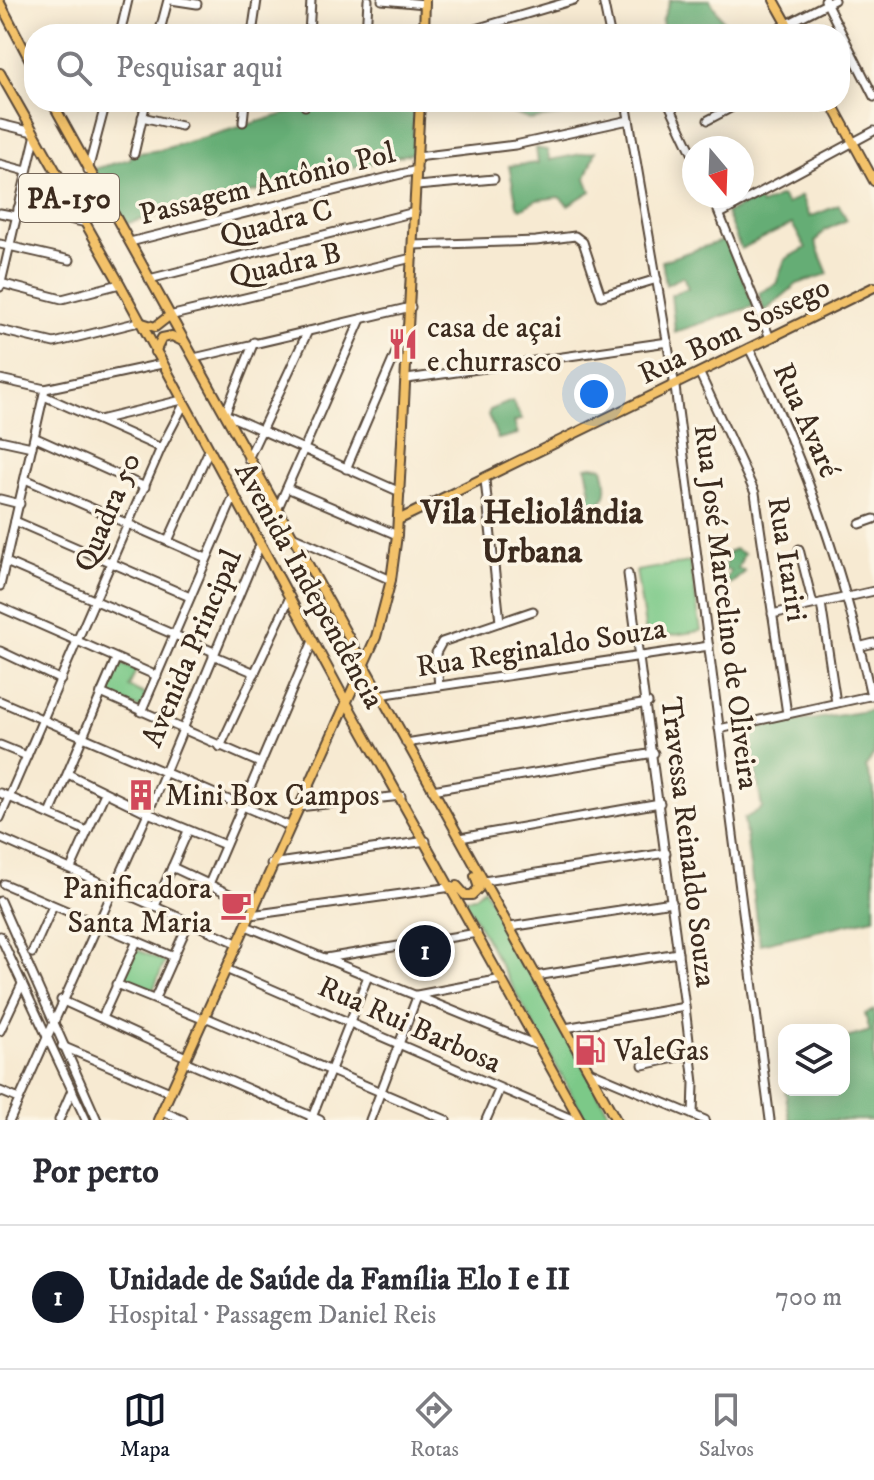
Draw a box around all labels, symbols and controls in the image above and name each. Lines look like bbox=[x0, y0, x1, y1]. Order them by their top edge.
search box bbox=[24, 24, 850, 112]
icon: search bbox=[52, 46, 96, 90]
text: Pesquisar aqui bbox=[116, 50, 283, 87]
street label: Passagem Antônio Pol bbox=[136, 135, 399, 234]
north arrow bbox=[682, 136, 754, 208]
road number: PA-150 bbox=[19, 174, 119, 222]
street label: Quadra C bbox=[216, 192, 337, 255]
street label: Quadra B bbox=[226, 235, 345, 296]
street label: Rua Bom Sossego bbox=[633, 269, 836, 394]
place label: casa de açai e churrasco bbox=[427, 310, 562, 381]
restaurant icon: casa de açai e churrasco bbox=[386, 327, 420, 361]
street label: Rua Avaré bbox=[764, 358, 848, 484]
your location bbox=[574, 374, 614, 414]
street label: Rua José Marcelino de Oliveira bbox=[685, 423, 766, 792]
street label: Quadra 50 bbox=[67, 447, 150, 578]
street label: Avenida Independência bbox=[226, 456, 392, 716]
district label: Vila Heliolândia Urbana bbox=[419, 492, 644, 573]
street label: Rua Itariri bbox=[758, 494, 815, 624]
street label: Avenida Principal bbox=[134, 544, 251, 753]
street label: Rua Reginaldo Souza bbox=[414, 610, 669, 686]
street label: Travessa Reinaldo Souza bbox=[651, 695, 724, 990]
building icon: Mini Box Campos bbox=[124, 778, 158, 812]
place label: Mini Box Campos bbox=[165, 778, 380, 815]
place label: Panificadora Santa Maria bbox=[62, 871, 212, 942]
cafe icon: Panificadora Santa Maria bbox=[219, 888, 253, 922]
pin: 1 bbox=[399, 921, 451, 981]
street label: Rua Rui Barbosa bbox=[312, 969, 507, 1082]
map controls bbox=[778, 1024, 850, 1096]
button: layers bbox=[778, 1024, 850, 1096]
fuel station icon: ValeGas bbox=[573, 1033, 607, 1067]
place label: ValeGas bbox=[613, 1033, 709, 1070]
text: Por perto bbox=[32, 1151, 159, 1193]
text: Unidade de Saúde da Família Elo I e II bbox=[108, 1262, 570, 1299]
text: 1 bbox=[53, 1281, 63, 1314]
text: 700 m bbox=[775, 1281, 842, 1314]
text: Hospital · Passagem Daniel Reis bbox=[108, 1299, 436, 1332]
tab: Mapa bbox=[120, 1388, 170, 1463]
tab: Rotas bbox=[410, 1388, 459, 1463]
tab: Salvos bbox=[699, 1388, 754, 1463]

